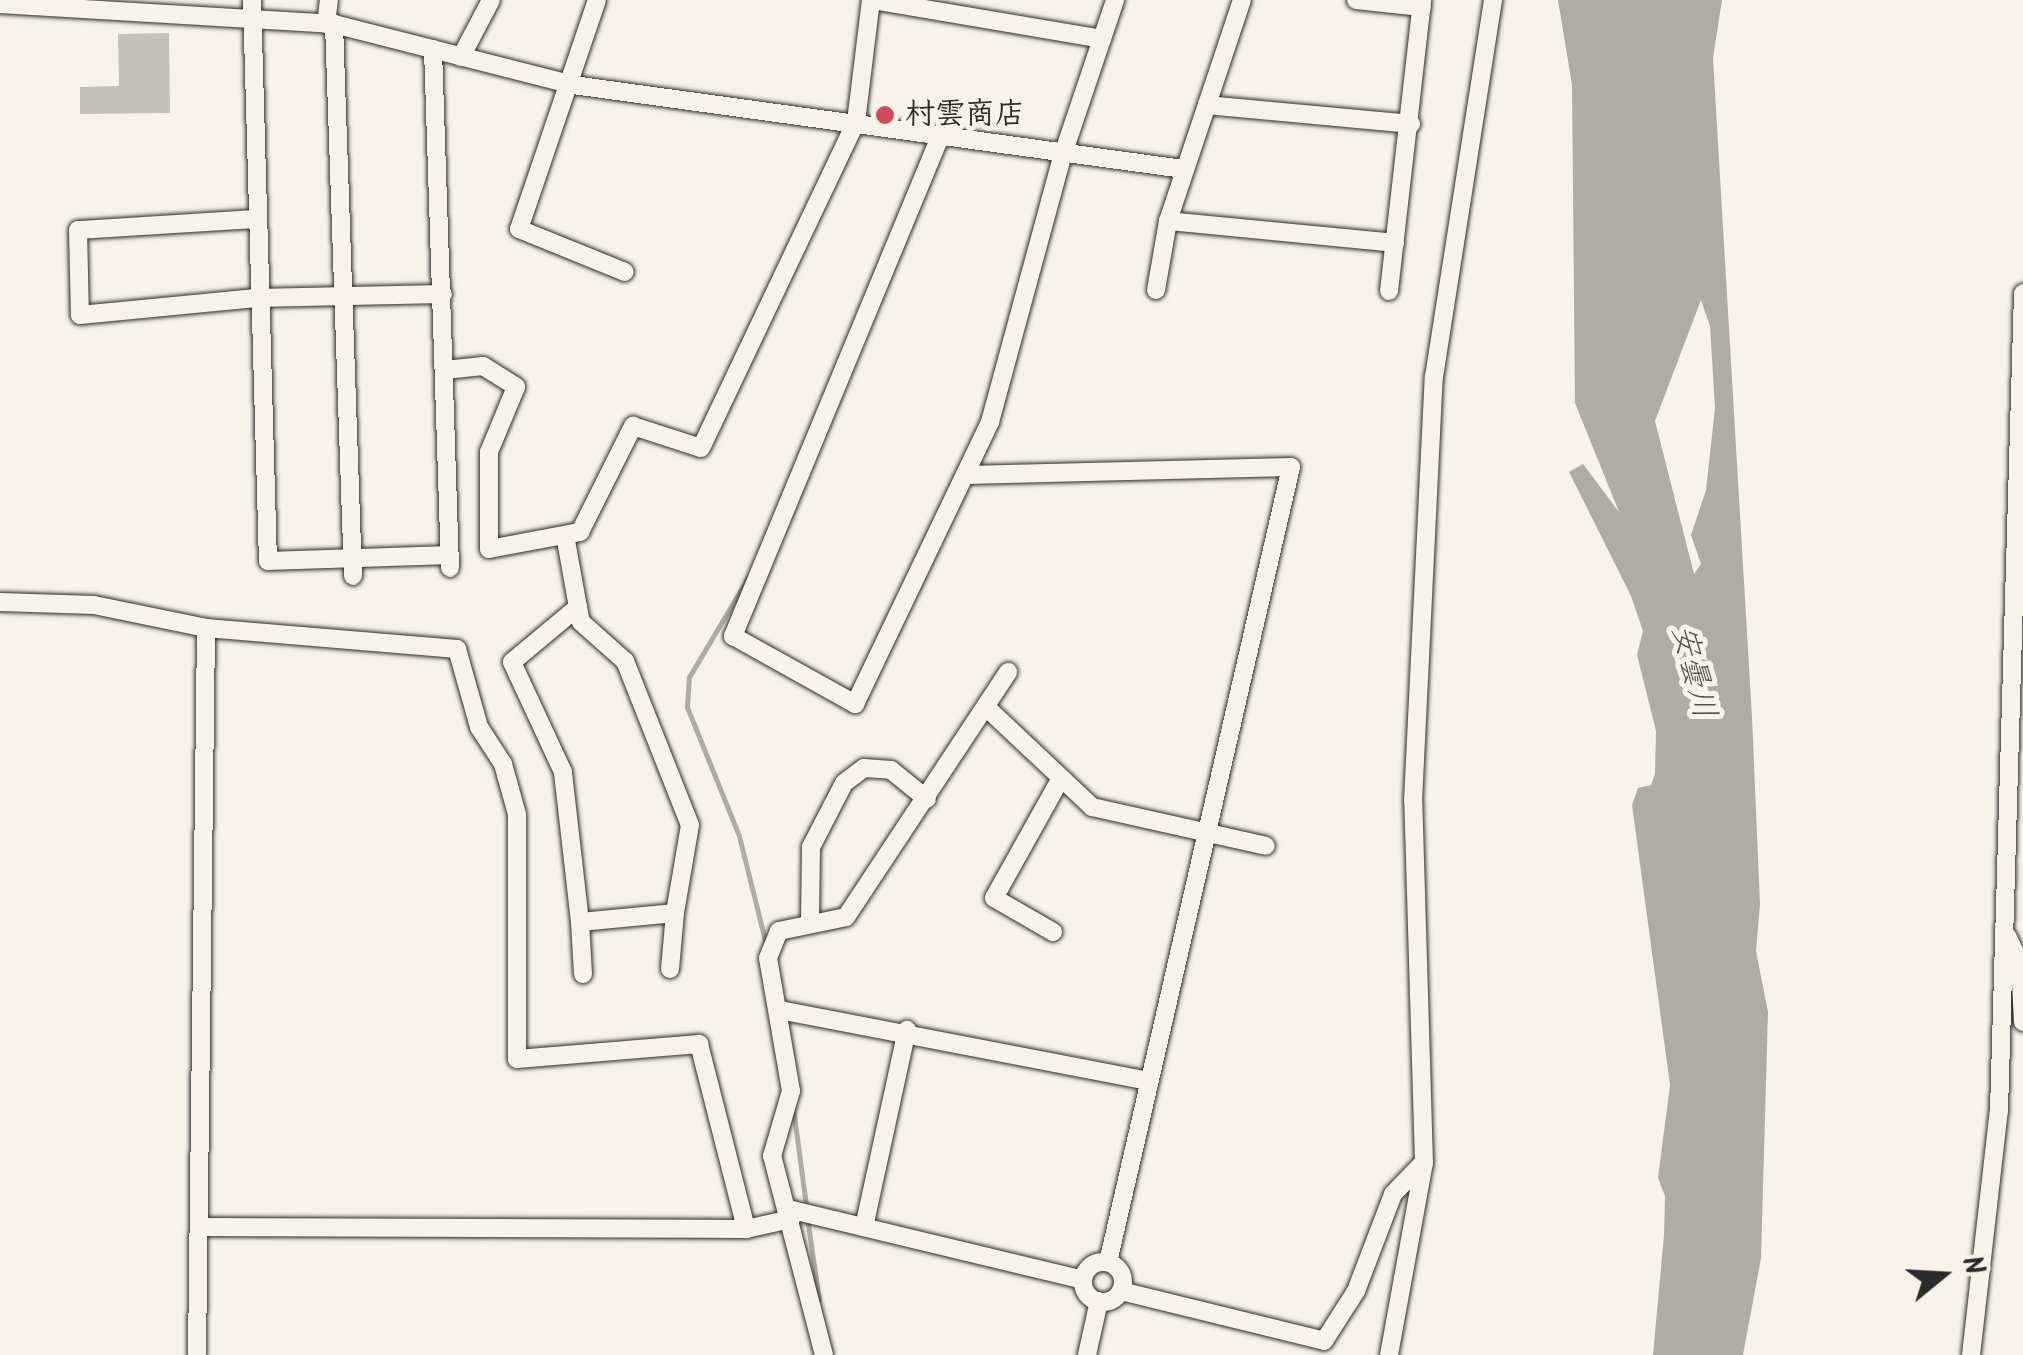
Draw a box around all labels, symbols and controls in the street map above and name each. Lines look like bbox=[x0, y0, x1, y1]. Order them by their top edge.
place label: 村雲商店 bbox=[905, 97, 1025, 133]
marker: 村雲商店 bbox=[874, 104, 896, 126]
water label: 安曇川 bbox=[1662, 621, 1722, 723]
north arrow bbox=[1893, 1225, 1993, 1325]
text: N bbox=[1948, 1250, 1996, 1281]

